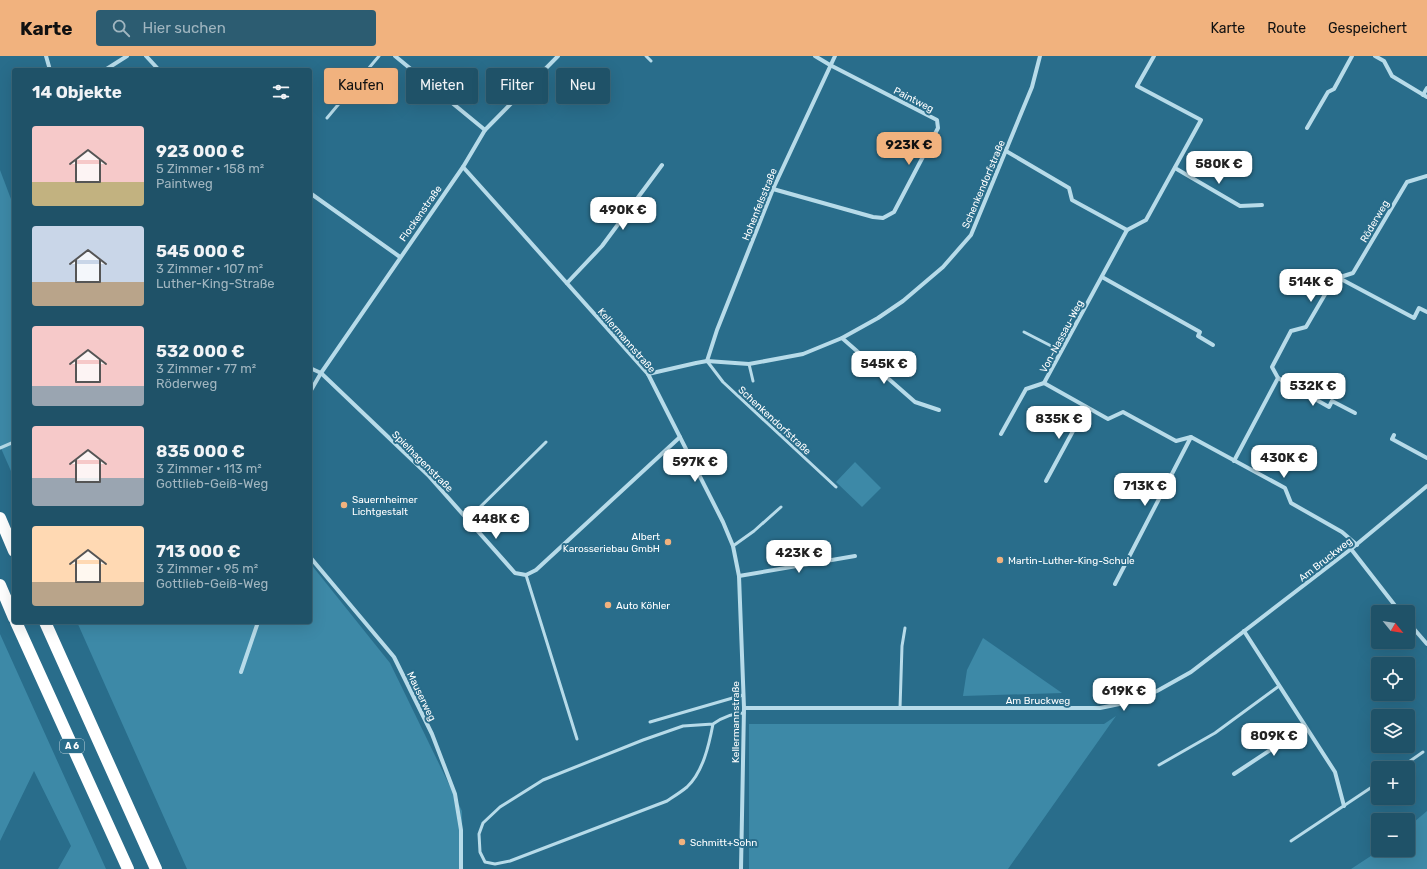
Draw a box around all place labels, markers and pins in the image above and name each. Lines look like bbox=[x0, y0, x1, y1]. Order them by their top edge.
pin: 923K € bbox=[876, 132, 942, 166]
pin: 580K € bbox=[1186, 151, 1252, 185]
pin: 490K € bbox=[590, 197, 656, 231]
pin: 514K € bbox=[1278, 269, 1344, 303]
pin: 545K € bbox=[851, 351, 917, 385]
pin: 532K € bbox=[1280, 373, 1346, 407]
pin: 835K € bbox=[1026, 406, 1092, 440]
pin: 430K € bbox=[1251, 445, 1317, 479]
pin: 597K € bbox=[662, 449, 728, 483]
pin: 713K € bbox=[1112, 473, 1178, 507]
place label: Sauernheimer Lichtgestalt bbox=[352, 494, 418, 518]
marker: Sauernheimer Lichtgestalt bbox=[339, 500, 349, 510]
pin: 448K € bbox=[463, 506, 529, 540]
place label: Albert Karosseriebau GmbH bbox=[563, 531, 660, 555]
marker: Albert Karosseriebau GmbH bbox=[663, 537, 673, 547]
pin: 423K € bbox=[766, 540, 832, 574]
marker: Martin-Luther-King-Schule bbox=[995, 555, 1005, 565]
place label: Martin-Luther-King-Schule bbox=[1008, 555, 1135, 567]
marker: Auto Köhler bbox=[603, 600, 613, 610]
place label: Auto Köhler bbox=[616, 600, 670, 612]
pin: 619K € bbox=[1091, 678, 1157, 712]
pin: 809K € bbox=[1241, 723, 1307, 757]
marker: Schmitt+Sohn bbox=[677, 837, 687, 847]
place label: Schmitt+Sohn bbox=[690, 837, 757, 849]

